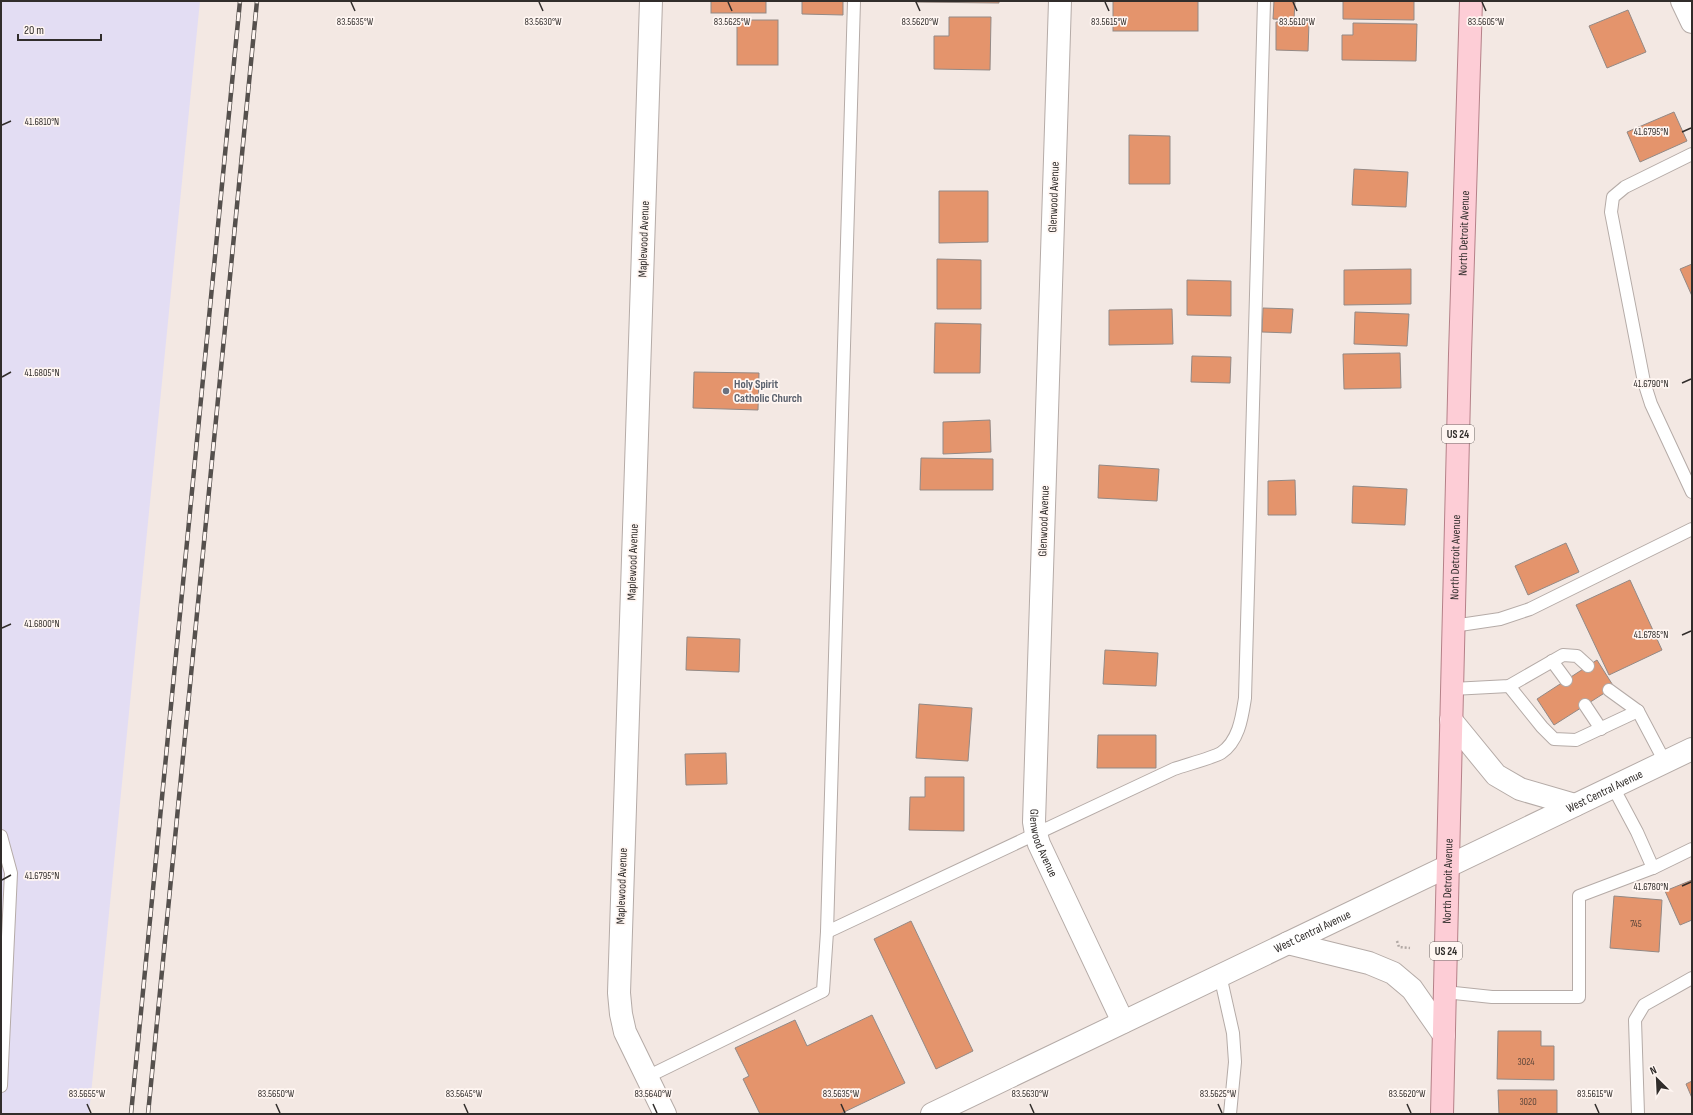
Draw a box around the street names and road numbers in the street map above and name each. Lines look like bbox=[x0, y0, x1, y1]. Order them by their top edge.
street label: Glenwood Avenue bbox=[1045, 161, 1063, 233]
street label: North Detroit Avenue bbox=[1455, 190, 1473, 276]
street label: Maplewood Avenue bbox=[635, 200, 653, 278]
road number: US 24 bbox=[1442, 425, 1474, 443]
street label: Glenwood Avenue bbox=[1035, 485, 1053, 557]
street label: North Detroit Avenue bbox=[1447, 514, 1464, 600]
street label: Maplewood Avenue bbox=[624, 523, 642, 601]
street label: West Central Avenue bbox=[1564, 766, 1645, 816]
street label: Glenwood Avenue bbox=[1026, 809, 1061, 880]
street label: North Detroit Avenue bbox=[1439, 838, 1456, 924]
street label: Maplewood Avenue bbox=[613, 847, 631, 925]
street label: West Central Avenue bbox=[1272, 906, 1353, 956]
road number: US 24 bbox=[1430, 942, 1462, 960]

